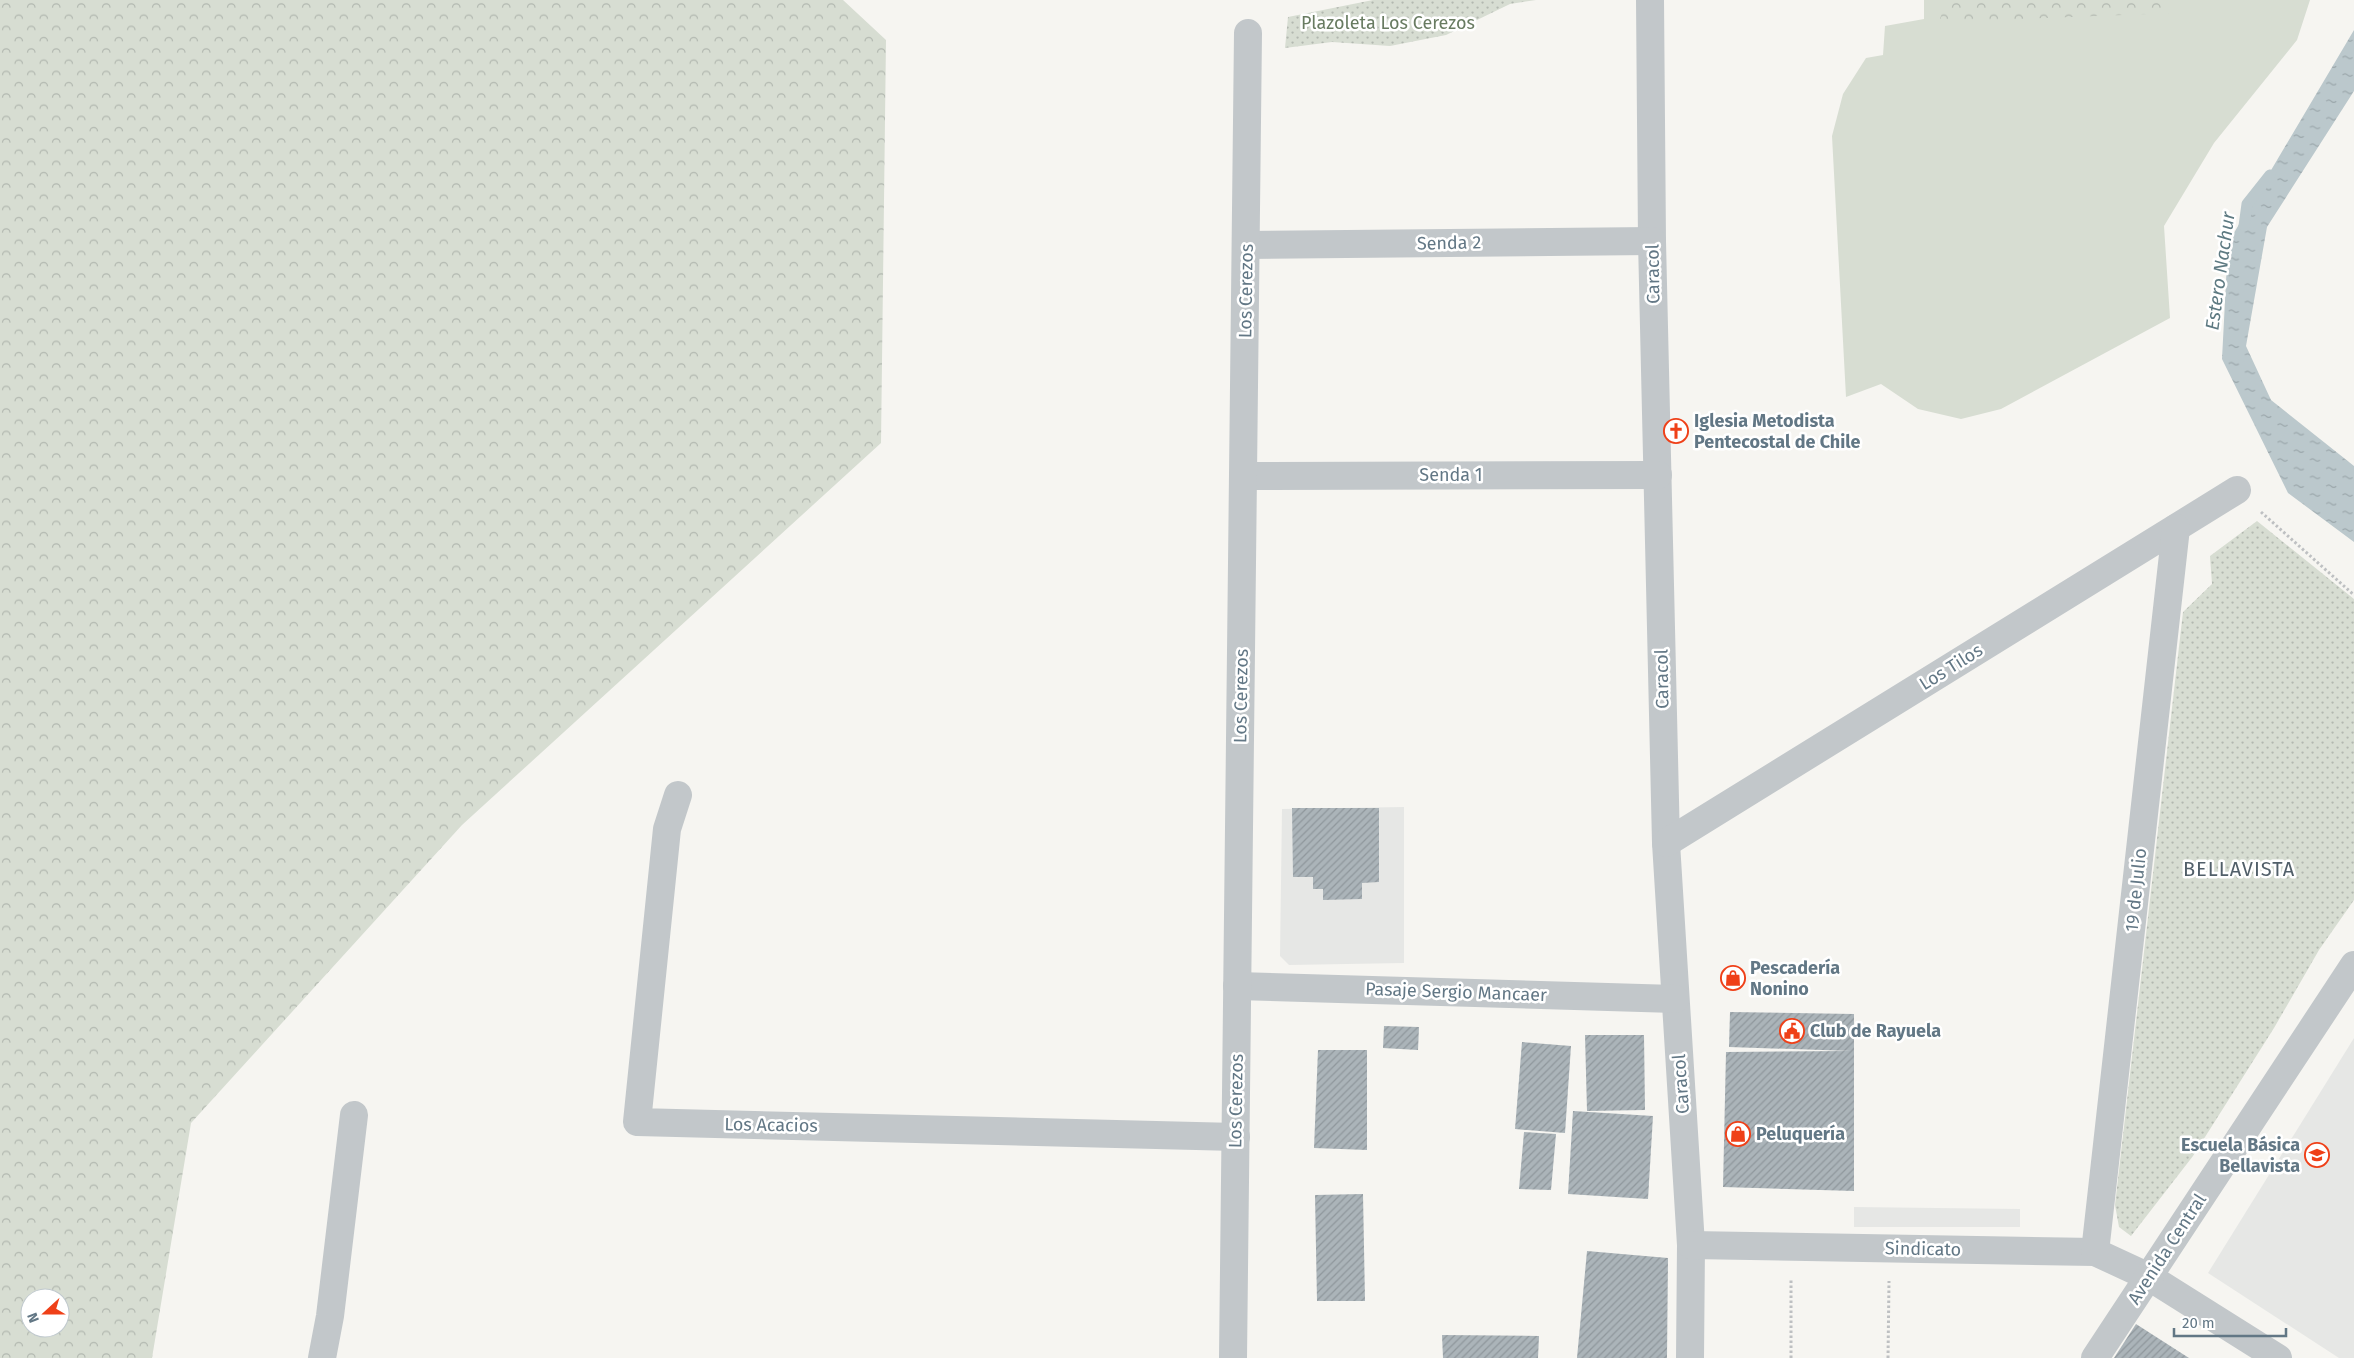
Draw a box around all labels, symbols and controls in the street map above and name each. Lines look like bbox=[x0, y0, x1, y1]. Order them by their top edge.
park label: Plazoleta Los Cerezos bbox=[1301, 12, 1475, 34]
water label: Estero Nachur bbox=[2200, 210, 2240, 332]
street label: Senda 2 bbox=[1417, 231, 1481, 255]
street label: Los Cerezos bbox=[1234, 244, 1258, 338]
street label: Caracol bbox=[1641, 244, 1665, 304]
place label: Iglesia Metodista Pentecostal de Chile bbox=[1694, 410, 1861, 453]
church icon: Iglesia Metodista Pentecostal de Chile bbox=[1663, 418, 1689, 444]
street label: Senda 1 bbox=[1419, 464, 1483, 486]
street label: Los Tilos bbox=[1915, 639, 1987, 695]
street label: Los Cerezos bbox=[1229, 649, 1253, 743]
street label: Caracol bbox=[1650, 649, 1674, 709]
street label: 19 de Julio bbox=[2121, 847, 2151, 933]
district label: BELLAVISTA bbox=[2183, 857, 2295, 881]
place label: Pescadería Nonino bbox=[1750, 957, 1840, 1000]
shop icon: Pescadería Nonino bbox=[1720, 965, 1746, 991]
street label: Pasaje Sergio Mancaer bbox=[1365, 978, 1547, 1006]
public building icon: Club de Rayuela bbox=[1779, 1018, 1805, 1044]
place label: Club de Rayuela bbox=[1810, 1020, 1941, 1042]
street label: Caracol bbox=[1668, 1053, 1694, 1115]
street label: Los Cerezos bbox=[1224, 1054, 1248, 1148]
street label: Los Acacios bbox=[724, 1113, 818, 1137]
shop icon: Peluquería bbox=[1725, 1121, 1751, 1147]
place label: Peluquería bbox=[1756, 1123, 1845, 1145]
place label: Escuela Básica Bellavista bbox=[2181, 1134, 2300, 1177]
school or university icon: Escuela Básica Bellavista bbox=[2304, 1142, 2330, 1168]
street label: Avenida Central bbox=[2123, 1189, 2211, 1309]
street label: Sindicato bbox=[1885, 1237, 1961, 1261]
north arrow bbox=[20, 1288, 70, 1338]
scale bar bbox=[2174, 1306, 2286, 1338]
text: N bbox=[24, 1310, 43, 1325]
text: 20 m bbox=[2182, 1314, 2215, 1332]

